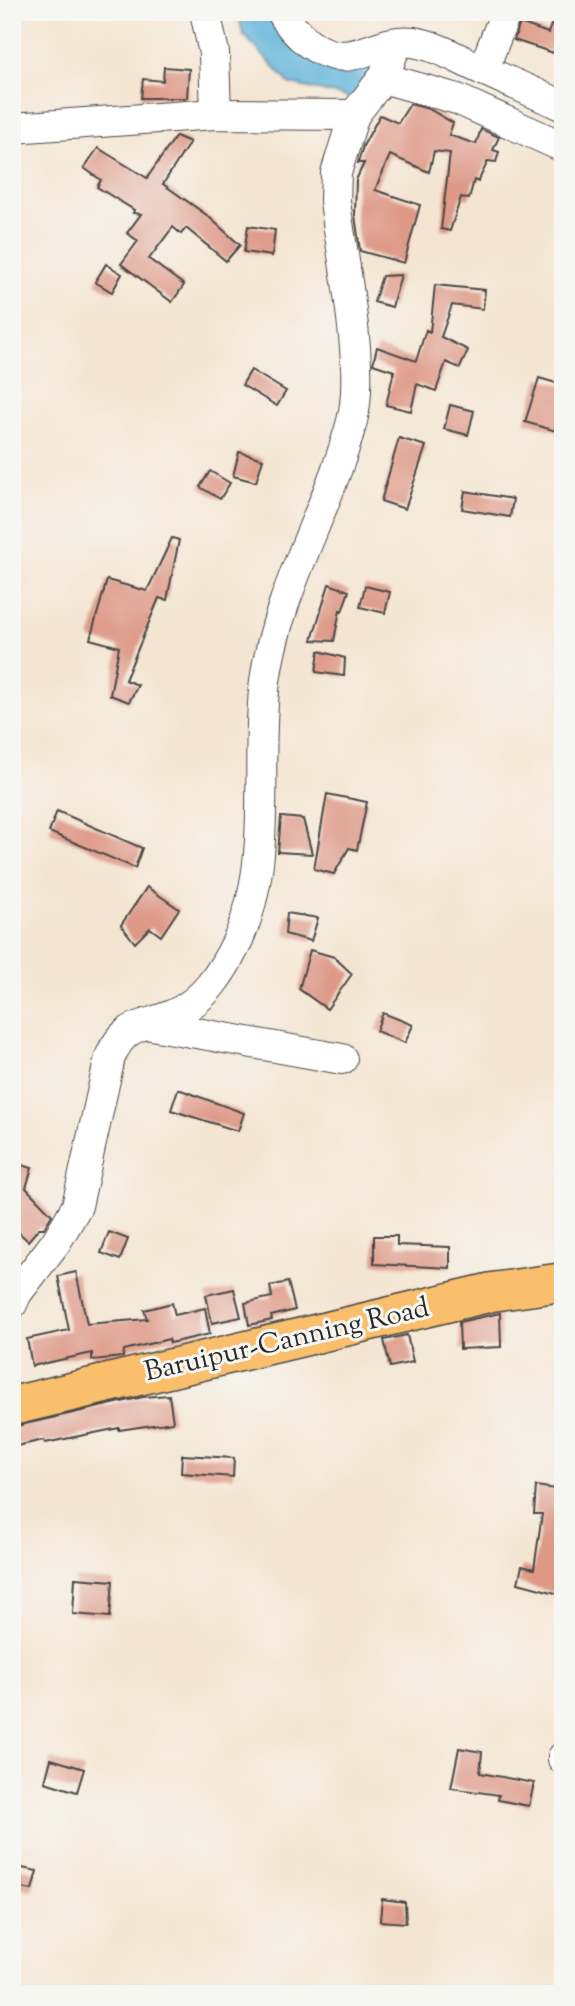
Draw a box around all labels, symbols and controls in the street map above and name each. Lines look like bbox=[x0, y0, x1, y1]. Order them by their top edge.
street label: Baruipur-Canning Road bbox=[141, 1289, 434, 1393]

